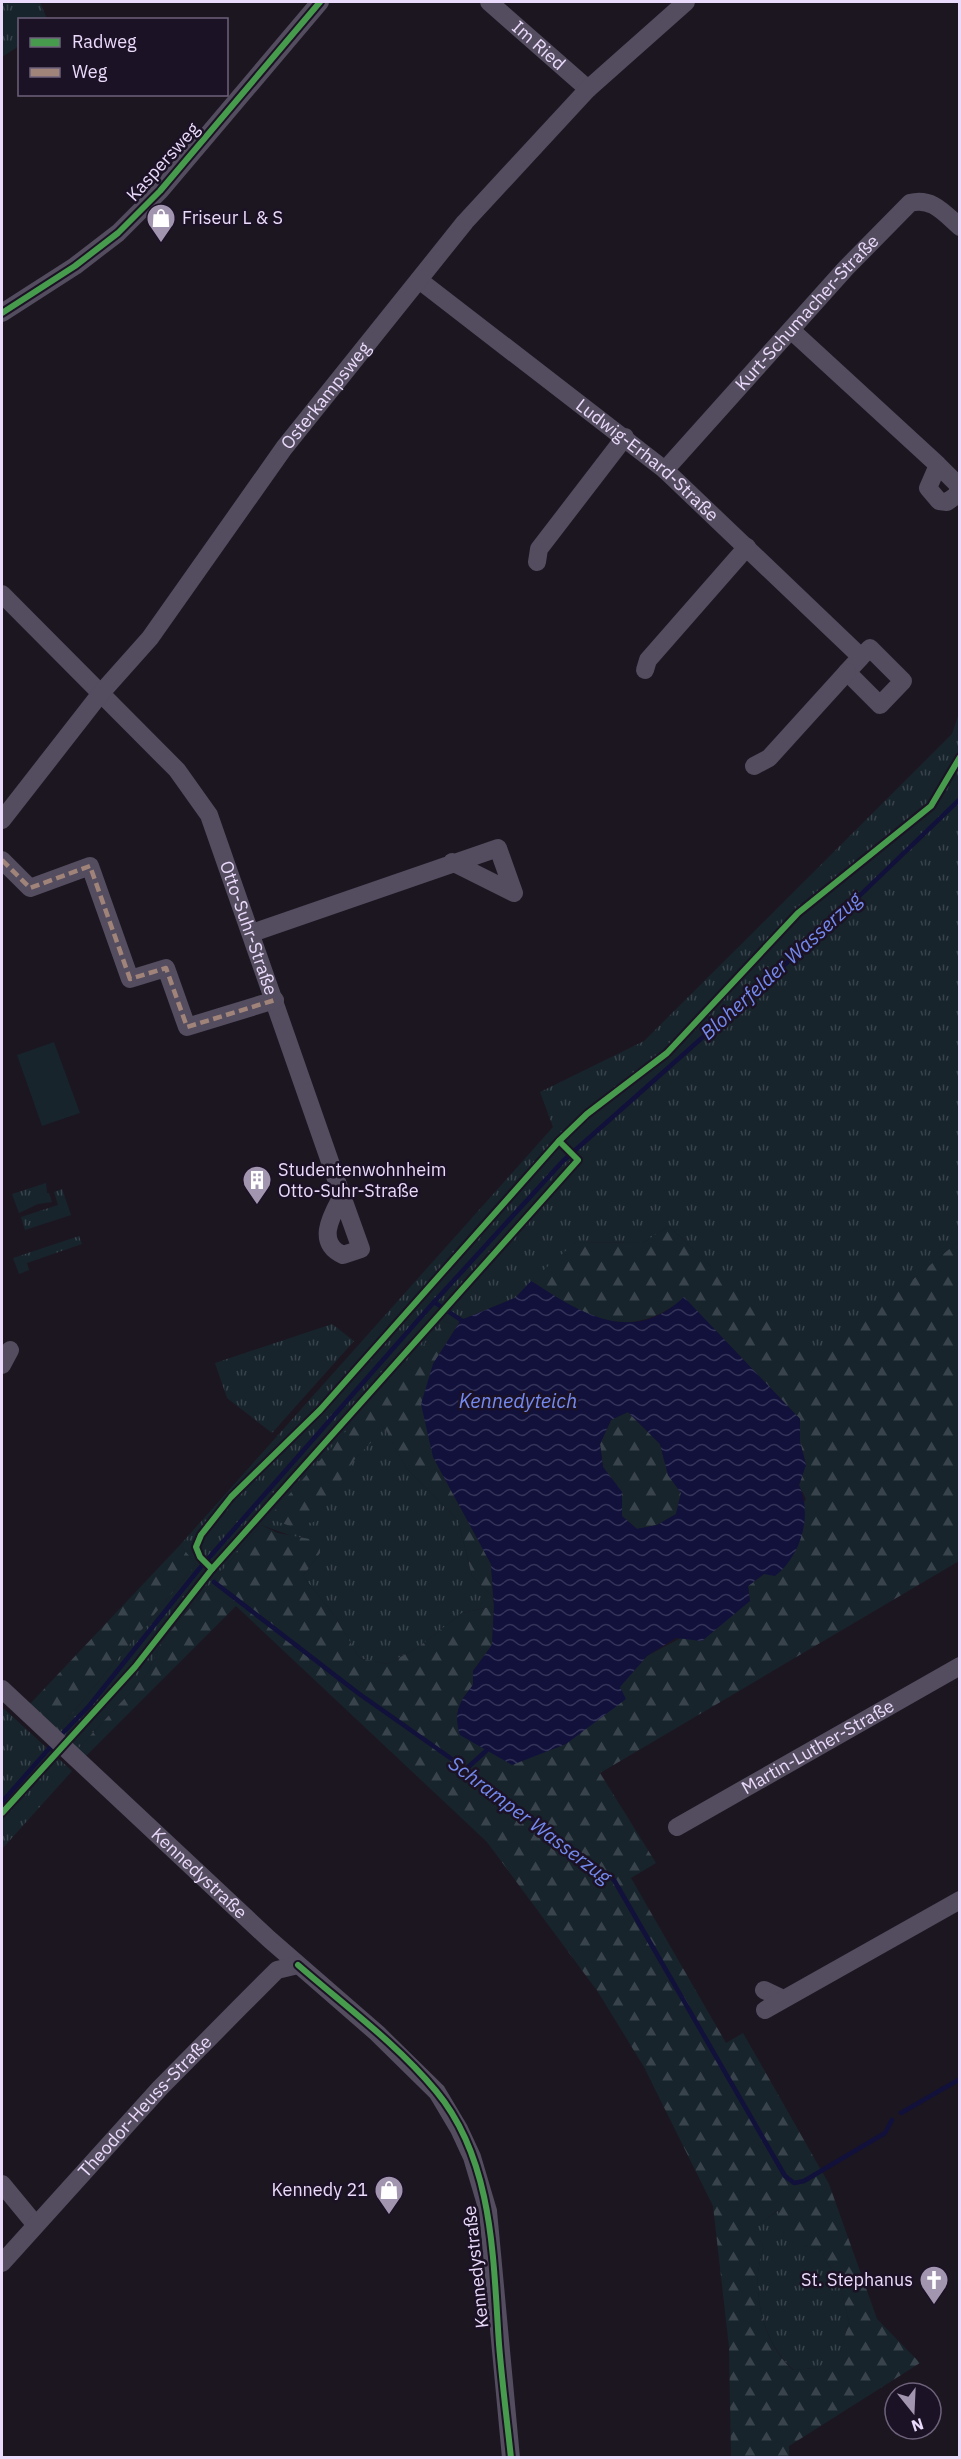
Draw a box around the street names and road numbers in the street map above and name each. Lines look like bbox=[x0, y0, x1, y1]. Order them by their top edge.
street label: Im Ried bbox=[507, 16, 570, 75]
street label: Kaspersweg bbox=[121, 117, 204, 206]
street label: Kurt-Schumacher-Straße bbox=[730, 229, 884, 395]
street label: Osterkampsweg bbox=[275, 337, 376, 454]
street label: Ludwig-Erhard-Straße bbox=[571, 393, 724, 526]
street label: Otto-Suhr-Straße bbox=[215, 858, 283, 998]
street label: Martin-Luther-Straße bbox=[737, 1694, 898, 1799]
street label: Kennedystraße bbox=[147, 1823, 252, 1924]
street label: Theodor-Heuss-Straße bbox=[73, 2030, 216, 2182]
street label: Kennedystraße bbox=[458, 2205, 493, 2329]

